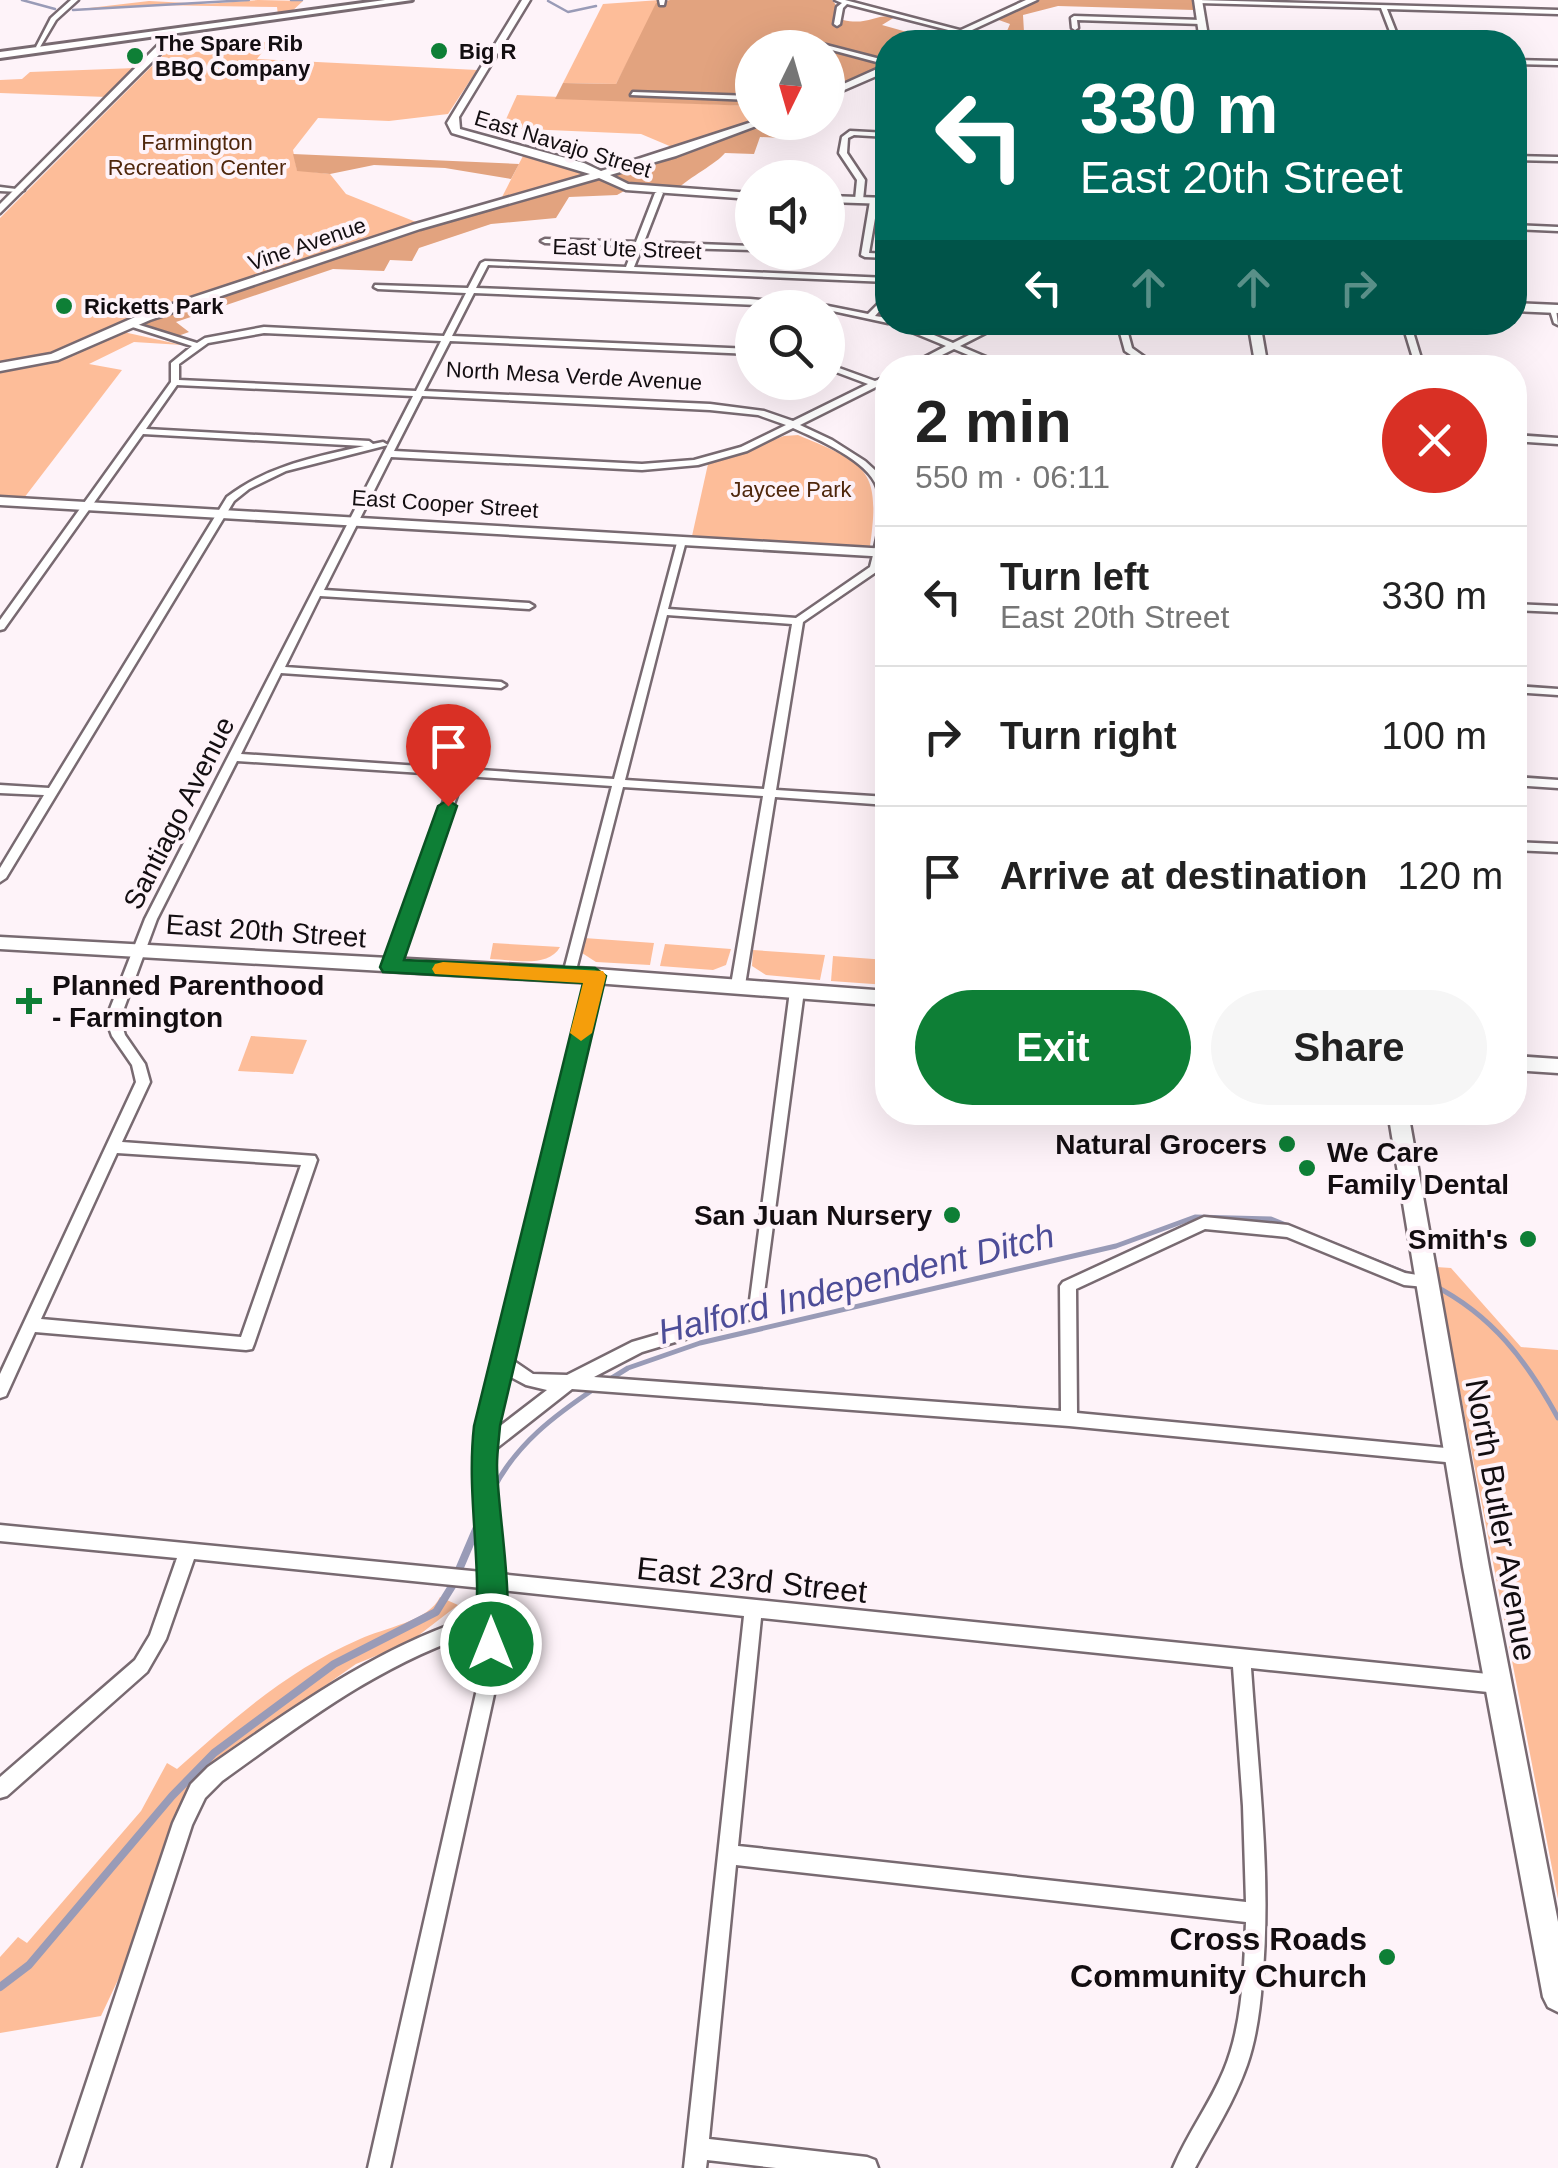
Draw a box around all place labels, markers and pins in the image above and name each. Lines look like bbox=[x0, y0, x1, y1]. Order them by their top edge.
place label: The Spare Rib BBQ Company bbox=[155, 31, 311, 81]
place label: Big R bbox=[459, 39, 517, 64]
marker: Big R bbox=[428, 40, 450, 62]
marker: The Spare Rib BBQ Company bbox=[124, 45, 146, 67]
place label: Ricketts Park bbox=[84, 294, 224, 319]
marker: Ricketts Park bbox=[53, 295, 75, 317]
pin bbox=[406, 704, 491, 807]
place label: Planned Parenthood - Farmington bbox=[52, 970, 324, 1033]
marker: Planned Parenthood - Farmington bbox=[16, 988, 42, 1014]
place label: Natural Grocers bbox=[1055, 1129, 1267, 1160]
marker: Natural Grocers bbox=[1276, 1133, 1298, 1155]
place label: We Care Family Dental bbox=[1327, 1137, 1509, 1200]
marker: We Care Family Dental bbox=[1296, 1157, 1318, 1179]
place label: San Juan Nursery bbox=[694, 1200, 932, 1231]
marker: San Juan Nursery bbox=[941, 1204, 963, 1226]
place label: Smith's bbox=[1408, 1224, 1508, 1255]
marker: Smith's bbox=[1517, 1228, 1539, 1250]
place label: Cross Roads Community Church bbox=[1070, 1921, 1367, 1994]
marker: Cross Roads Community Church bbox=[1376, 1946, 1398, 1968]

